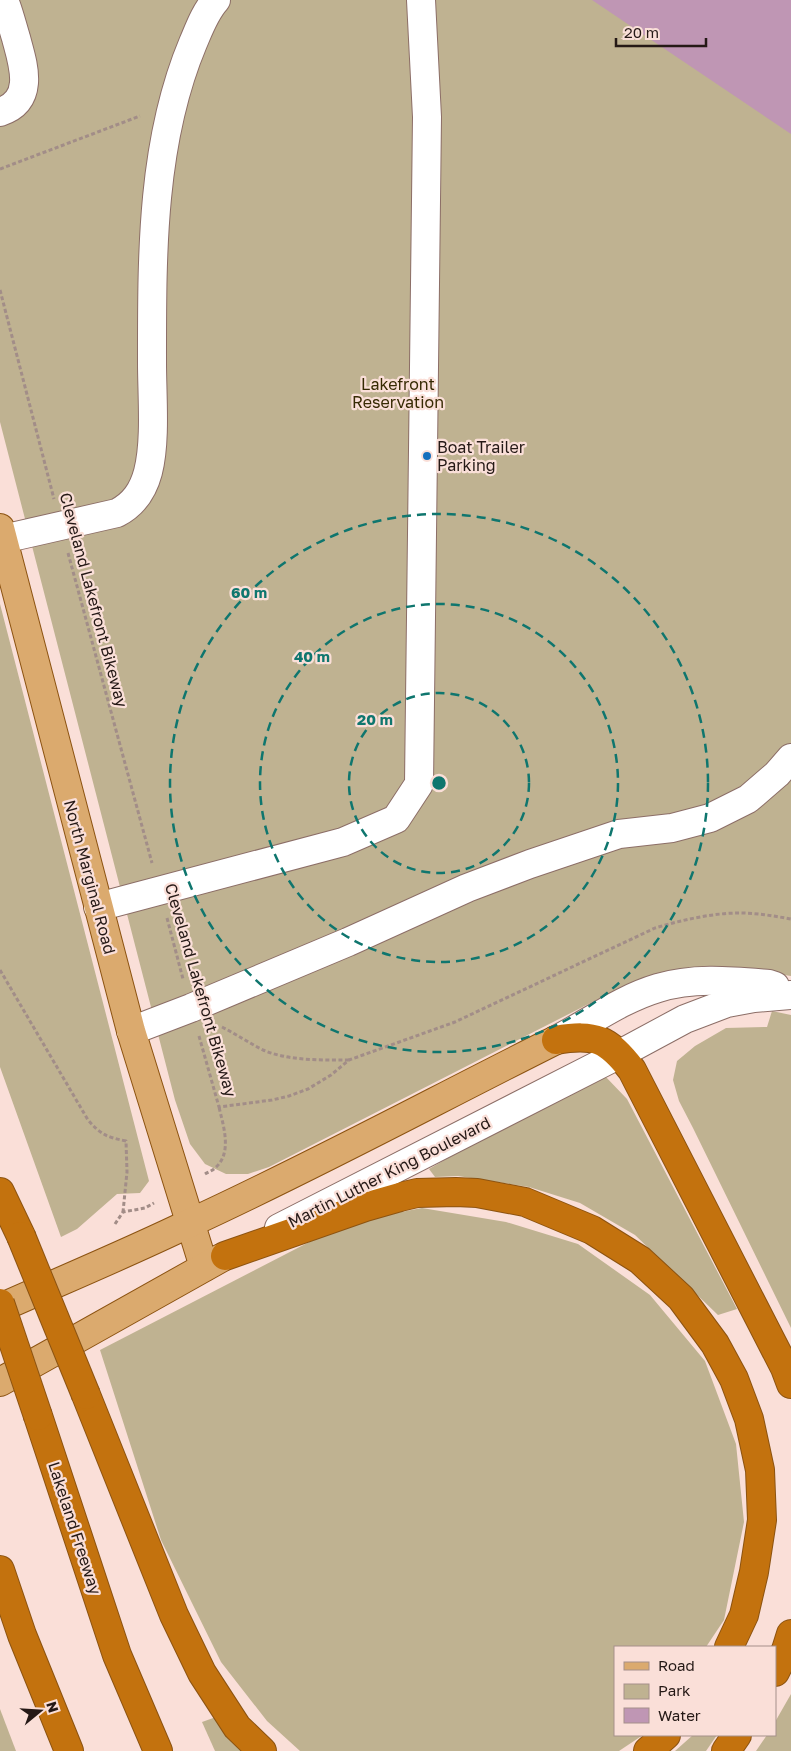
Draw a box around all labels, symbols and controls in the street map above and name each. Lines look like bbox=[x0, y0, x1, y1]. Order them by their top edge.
scale bar bbox=[616, 15, 706, 47]
text: 20 m bbox=[624, 23, 659, 41]
park label: Lakefront Reservation bbox=[352, 374, 444, 412]
place label: Boat Trailer Parking bbox=[437, 437, 525, 475]
marker: Boat Trailer Parking bbox=[421, 450, 433, 462]
street label: Cleveland Lakefront Bikeway bbox=[56, 490, 132, 710]
text: 60 m bbox=[231, 583, 267, 601]
text: 40 m bbox=[294, 647, 330, 665]
text: 20 m bbox=[357, 710, 393, 728]
centre of rings bbox=[430, 774, 448, 792]
street label: North Marginal Road bbox=[60, 798, 120, 956]
street label: Cleveland Lakefront Bikeway bbox=[161, 881, 241, 1099]
street label: Martin Luther King Boulevard bbox=[284, 1112, 494, 1232]
street label: Lakeland Freeway bbox=[44, 1459, 106, 1597]
legend bbox=[614, 1646, 776, 1736]
text: Road bbox=[658, 1656, 695, 1674]
text: Park bbox=[658, 1681, 691, 1699]
north arrow bbox=[15, 1686, 65, 1736]
text: N bbox=[43, 1699, 63, 1715]
text: Water bbox=[658, 1706, 701, 1724]

